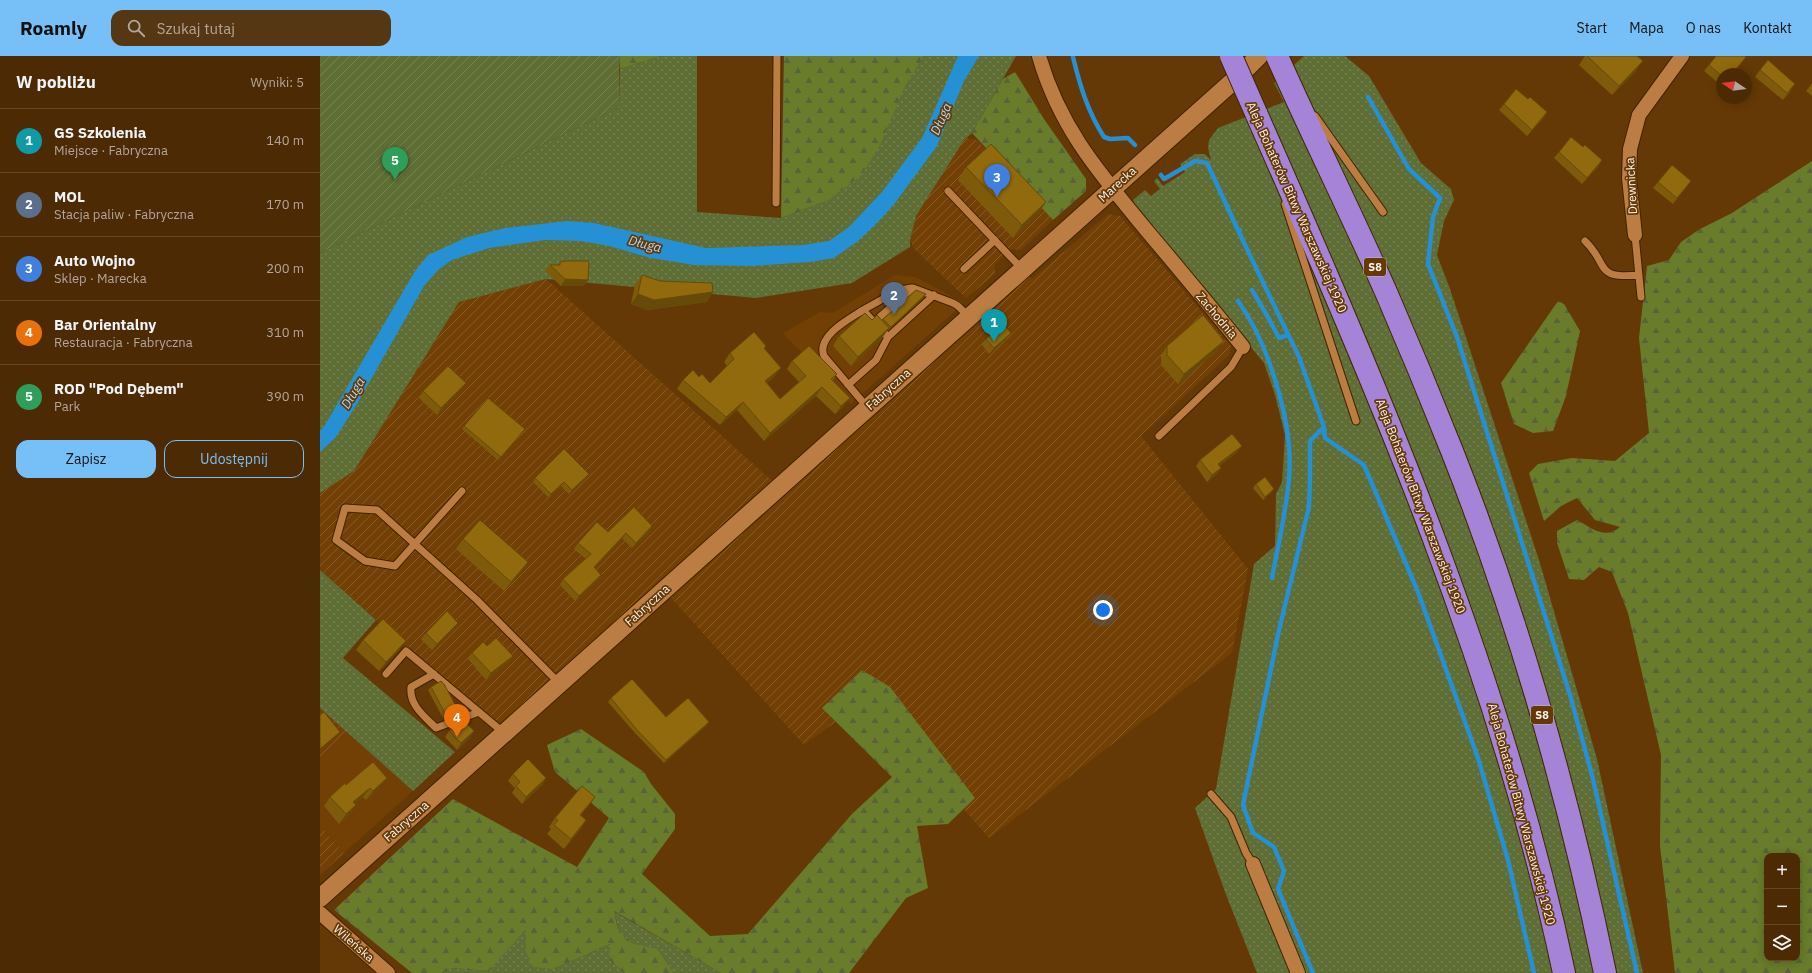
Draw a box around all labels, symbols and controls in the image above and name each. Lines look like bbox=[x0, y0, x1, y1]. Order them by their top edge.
search box bbox=[111, 10, 391, 46]
text: Roamly bbox=[20, 16, 87, 40]
icon: search bbox=[125, 17, 147, 39]
text: Szukaj tutaj bbox=[157, 19, 235, 38]
text: Start bbox=[1577, 19, 1607, 37]
text: Mapa bbox=[1629, 19, 1664, 37]
text: O nas bbox=[1686, 19, 1721, 37]
text: Kontakt bbox=[1743, 19, 1792, 37]
north arrow bbox=[1716, 68, 1752, 104]
text: W pobliżu bbox=[16, 71, 96, 93]
text: Wyniki: 5 bbox=[251, 74, 304, 91]
street label: Aleja Bohaterów Bitwy Warszawskiej 1920 bbox=[1244, 99, 1350, 315]
water label: Długa bbox=[926, 100, 956, 138]
text: GS Szkolenia bbox=[54, 123, 146, 142]
text: 1 bbox=[25, 132, 33, 149]
text: 140 m bbox=[266, 132, 304, 149]
text: Miejsce · Fabryczna bbox=[54, 142, 168, 159]
pin: 5 bbox=[382, 147, 408, 180]
street label: Drewnicka bbox=[1622, 157, 1640, 215]
street label: Marecka bbox=[1095, 163, 1139, 205]
pin: 3 bbox=[984, 164, 1010, 197]
text: MOL bbox=[54, 187, 85, 206]
text: 2 bbox=[25, 196, 33, 213]
text: 170 m bbox=[266, 196, 304, 213]
text: Stacja paliw · Fabryczna bbox=[54, 206, 194, 223]
water label: Długa bbox=[627, 232, 663, 256]
text: Auto Wojno bbox=[54, 251, 135, 270]
road number: S8 bbox=[1364, 258, 1386, 276]
text: 3 bbox=[25, 260, 33, 277]
text: 200 m bbox=[266, 260, 304, 277]
text: Sklep · Marecka bbox=[54, 270, 147, 287]
pin: 2 bbox=[881, 282, 907, 315]
street label: Zachodnia bbox=[1193, 289, 1241, 342]
pin: 1 bbox=[981, 309, 1007, 342]
text: Bar Orientalny bbox=[54, 315, 156, 334]
text: 4 bbox=[25, 324, 33, 341]
text: 310 m bbox=[266, 324, 304, 341]
text: Restauracja · Fabryczna bbox=[54, 334, 193, 351]
street label: Fabryczna bbox=[863, 365, 914, 413]
water label: Długa bbox=[337, 374, 369, 412]
text: ROD "Pod Dębem" bbox=[54, 379, 184, 398]
text: 5 bbox=[25, 388, 33, 405]
text: 390 m bbox=[266, 388, 304, 405]
street label: Aleja Bohaterów Bitwy Warszawskiej 1920 bbox=[1373, 396, 1469, 616]
text: Park bbox=[54, 398, 80, 415]
button: Zapisz bbox=[16, 440, 156, 478]
button: Udostępnij bbox=[164, 440, 304, 478]
street label: Fabryczna bbox=[622, 581, 673, 629]
your location bbox=[1093, 600, 1113, 620]
street label: Aleja Bohaterów Bitwy Warszawskiej 1920 bbox=[1485, 701, 1559, 927]
pin: 4 bbox=[444, 704, 470, 737]
road number: S8 bbox=[1531, 706, 1553, 724]
street label: Fabryczna bbox=[380, 797, 432, 845]
map controls bbox=[1764, 853, 1800, 961]
button: + bbox=[1764, 853, 1800, 889]
button: − bbox=[1764, 889, 1800, 925]
street label: Wileńska bbox=[331, 921, 378, 965]
button: layers bbox=[1764, 925, 1800, 961]

